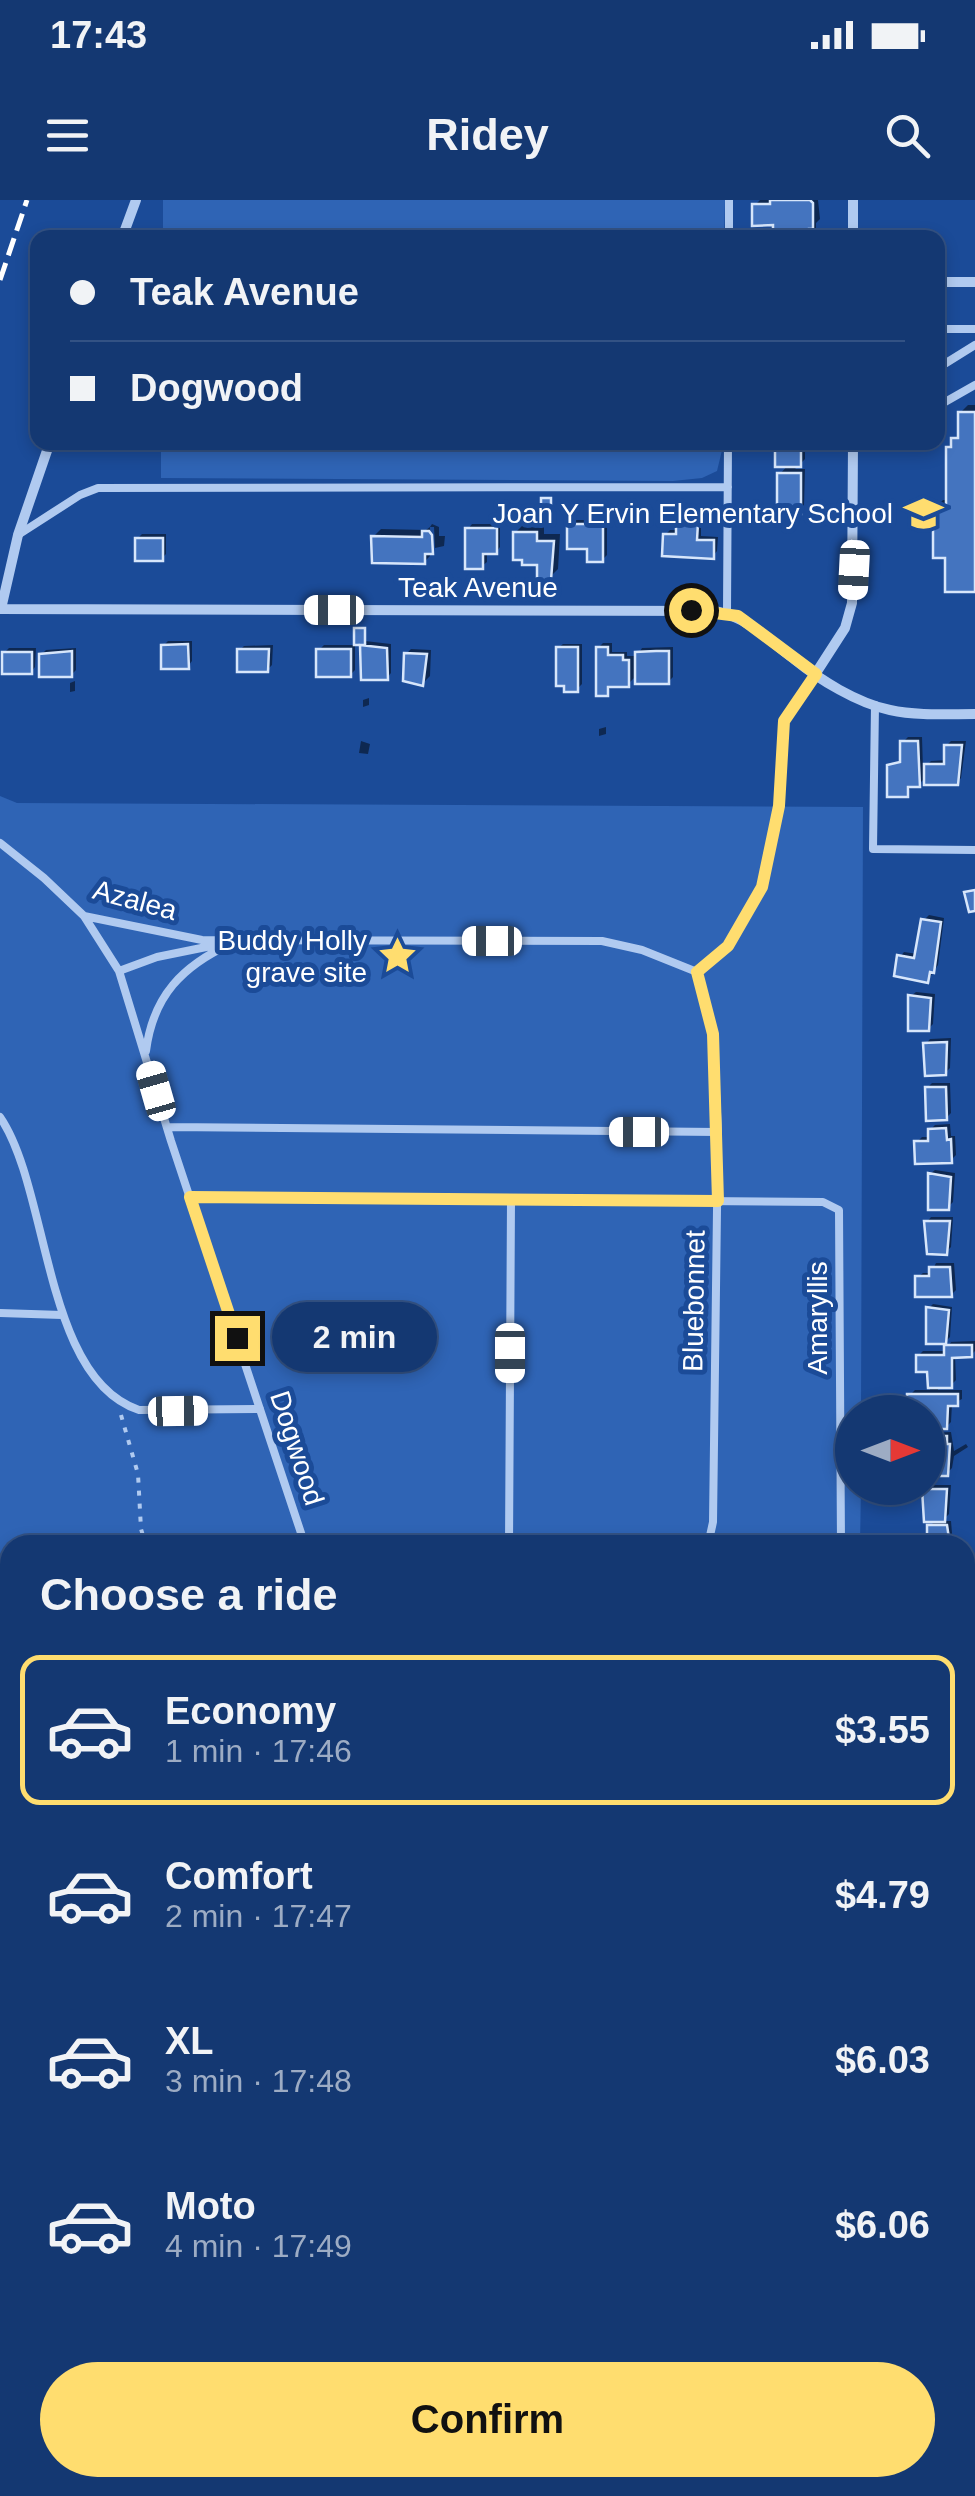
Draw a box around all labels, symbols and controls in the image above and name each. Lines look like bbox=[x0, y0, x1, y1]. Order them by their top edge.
text: 17:43 bbox=[50, 14, 147, 56]
icon: menu bbox=[40, 108, 95, 163]
icon: search bbox=[880, 108, 935, 163]
text: Ridey bbox=[426, 109, 549, 160]
text: Teak Avenue bbox=[130, 271, 359, 313]
text: Dogwood bbox=[130, 367, 303, 409]
school or university icon: Joan Y Ervin Elementary School bbox=[902, 492, 944, 534]
place label: Joan Y Ervin Elementary School bbox=[492, 498, 893, 529]
car bbox=[837, 539, 871, 601]
street label: Teak Avenue bbox=[398, 572, 558, 603]
route start bbox=[669, 588, 714, 633]
car bbox=[304, 595, 364, 625]
street label: Azalea bbox=[90, 874, 181, 926]
place label: Buddy Holly grave site bbox=[218, 925, 367, 988]
car bbox=[462, 926, 522, 956]
place icon: Buddy Holly grave site bbox=[376, 935, 418, 977]
car bbox=[133, 1058, 179, 1124]
car bbox=[609, 1117, 669, 1147]
street label: Bluebonnet bbox=[677, 1230, 711, 1372]
street label: Amaryllis bbox=[802, 1261, 833, 1375]
callout: 2 min bbox=[272, 1303, 437, 1373]
route end bbox=[215, 1316, 260, 1361]
text: 2 min bbox=[313, 1319, 396, 1355]
car bbox=[495, 1323, 525, 1383]
street label: Dogwood bbox=[264, 1387, 330, 1509]
car bbox=[148, 1395, 208, 1427]
north arrow bbox=[835, 1395, 945, 1505]
map controls bbox=[835, 1395, 945, 1505]
text: Choose a ride bbox=[40, 1569, 338, 1620]
icon: car bbox=[45, 1685, 135, 1775]
text: Economy bbox=[165, 1690, 336, 1732]
text: $3.55 bbox=[835, 1709, 930, 1751]
text: 1 min · 17:46 bbox=[165, 1733, 352, 1769]
icon: car bbox=[45, 1850, 135, 1940]
text: Comfort bbox=[165, 1855, 313, 1897]
text: $4.79 bbox=[835, 1874, 930, 1916]
text: 2 min · 17:47 bbox=[165, 1898, 352, 1934]
icon: car bbox=[45, 2015, 135, 2105]
text: XL bbox=[165, 2020, 214, 2062]
text: $6.03 bbox=[835, 2039, 930, 2081]
text: 3 min · 17:48 bbox=[165, 2063, 352, 2099]
icon: car bbox=[45, 2180, 135, 2270]
text: Moto bbox=[165, 2185, 256, 2227]
text: $6.06 bbox=[835, 2204, 930, 2246]
text: 4 min · 17:49 bbox=[165, 2228, 352, 2264]
button: Confirm bbox=[40, 2362, 935, 2477]

